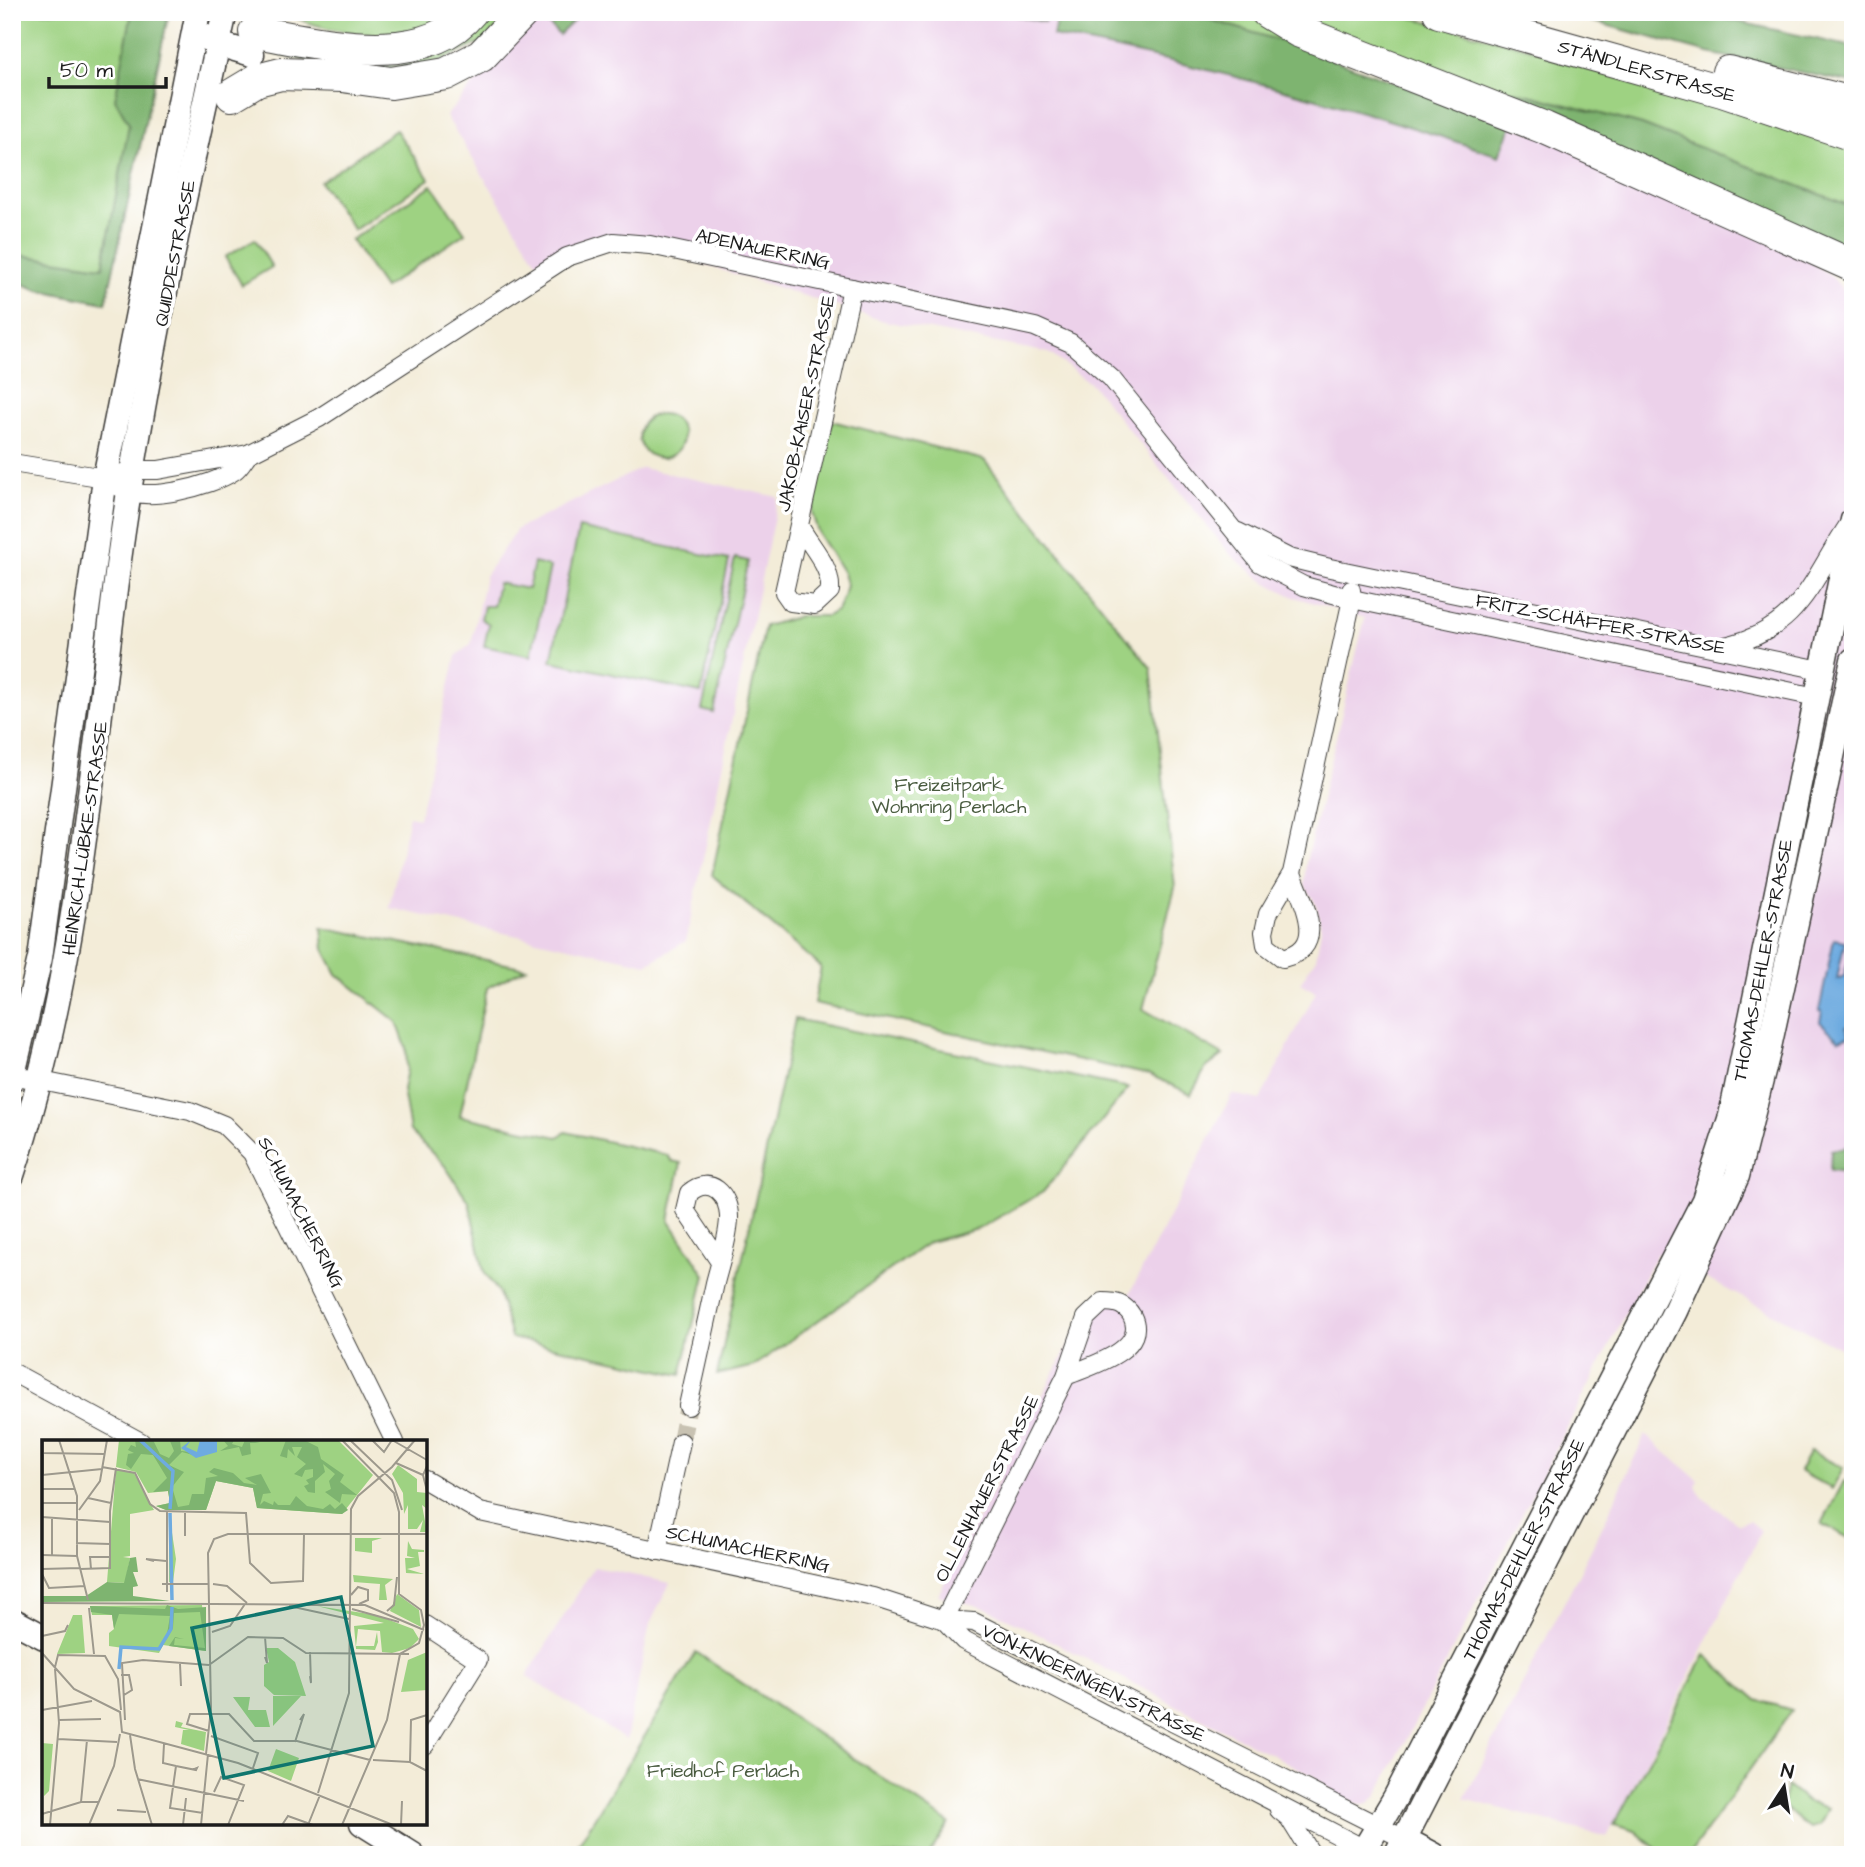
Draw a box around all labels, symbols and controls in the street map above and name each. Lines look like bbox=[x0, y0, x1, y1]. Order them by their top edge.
street label: STÄNDLERSTRASSE bbox=[1555, 33, 1739, 110]
scale bar bbox=[49, 46, 166, 90]
text: 50 m bbox=[60, 56, 114, 85]
street label: QUIDDESTRASSE bbox=[148, 178, 203, 329]
street label: ADENAUERRING bbox=[693, 222, 832, 277]
street label: JAKOB-KAISER-STRASSE bbox=[770, 293, 843, 514]
street label: FRITZ-SCHÄFFER-STRASSE bbox=[1473, 587, 1728, 662]
street label: HEINRICH-LÜBKE-STRASSE bbox=[56, 719, 115, 957]
park label: Freizeitpark Wohnring Perlach bbox=[872, 772, 1027, 822]
street label: THOMAS-DEHLER-STRASSE bbox=[1727, 837, 1800, 1084]
street label: SCHUMACHERRING bbox=[251, 1132, 351, 1293]
street label: OLLENHAUERSTRASSE bbox=[928, 1390, 1046, 1587]
street label: THOMAS-DEHLER-STRASSE bbox=[1456, 1434, 1592, 1666]
inset map bbox=[42, 1440, 427, 1825]
street label: SCHUMACHERRING bbox=[663, 1519, 832, 1580]
street label: VON-KNOERINGEN-STRASSE bbox=[977, 1617, 1210, 1749]
north arrow bbox=[1750, 1752, 1820, 1822]
text: N bbox=[1779, 1757, 1796, 1786]
park label: Friedhof Perlach bbox=[647, 1758, 800, 1785]

